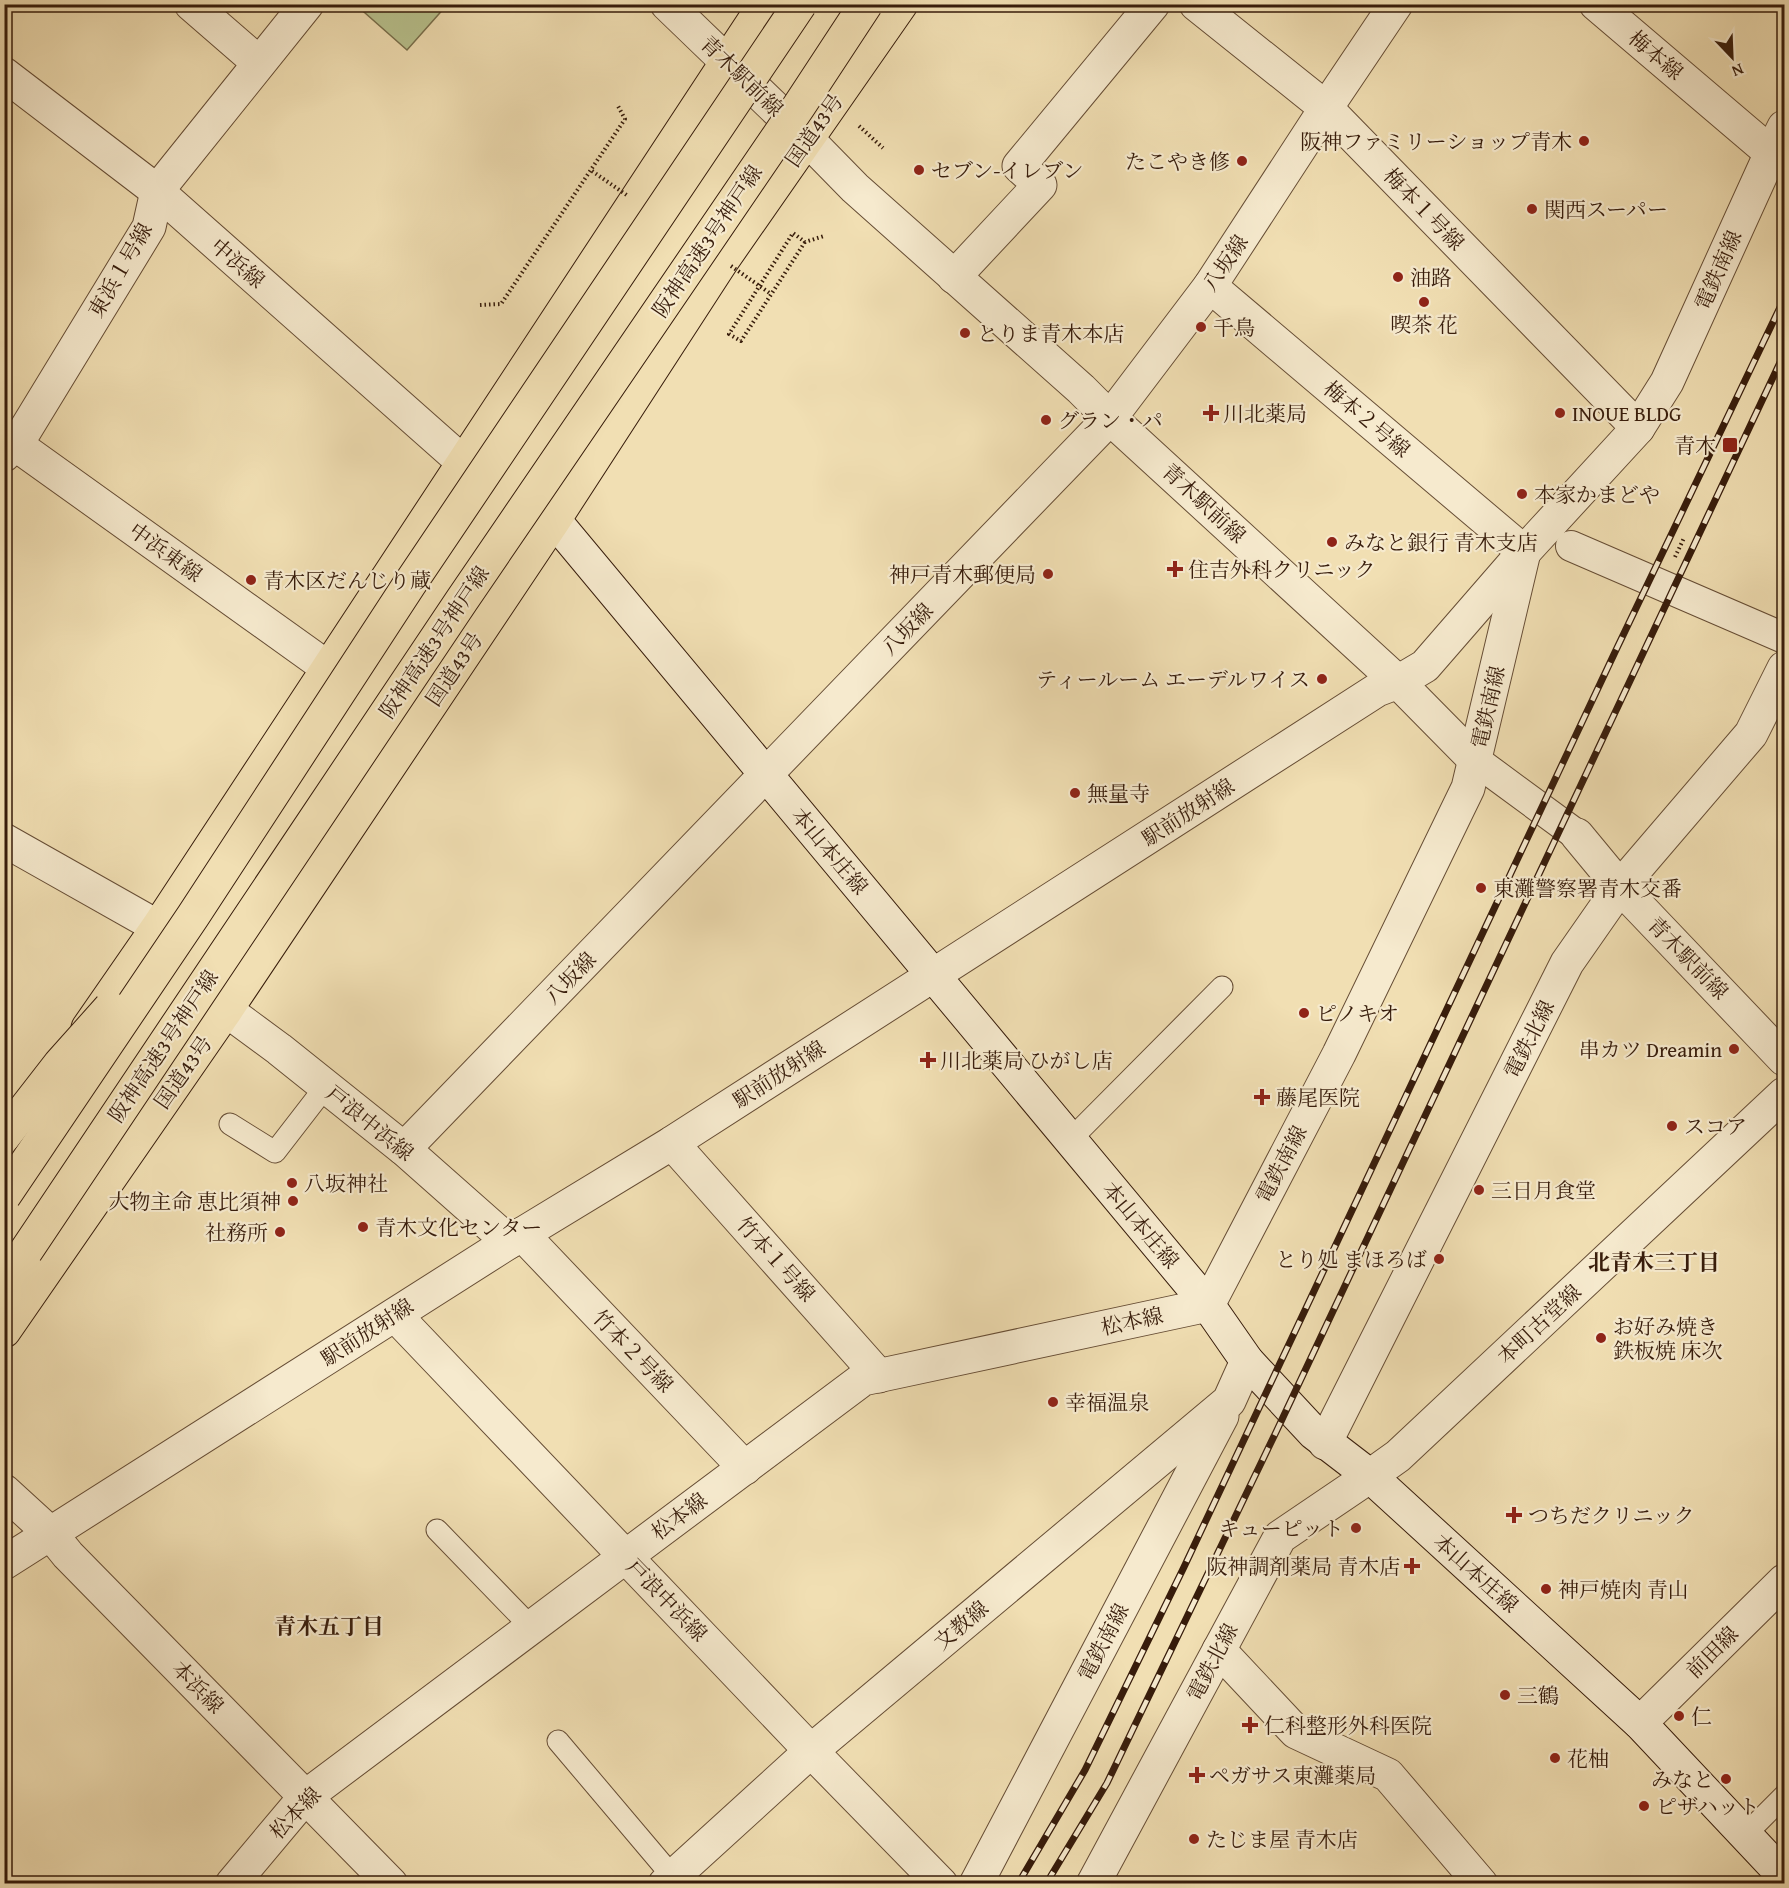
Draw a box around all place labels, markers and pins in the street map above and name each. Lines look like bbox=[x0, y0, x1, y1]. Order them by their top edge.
place label: 阪神ファミリーショップ青木 bbox=[1300, 126, 1572, 157]
marker: 阪神ファミリーショップ青木 bbox=[1577, 134, 1591, 148]
place label: たこやき修 bbox=[1125, 146, 1230, 177]
marker: たこやき修 bbox=[1235, 154, 1249, 168]
place label: セブン-イレブン bbox=[931, 155, 1084, 186]
marker: セブン-イレブン bbox=[912, 163, 926, 177]
place label: 関西スーパー bbox=[1544, 194, 1668, 225]
marker: 関西スーパー bbox=[1525, 202, 1539, 216]
place label: 油路 bbox=[1410, 262, 1452, 293]
marker: 油路 bbox=[1391, 270, 1405, 284]
marker: 喫茶 花 bbox=[1417, 295, 1431, 309]
place label: 喫茶 花 bbox=[1390, 309, 1458, 340]
place label: 千鳥 bbox=[1213, 312, 1255, 343]
place label: とりま青木本店 bbox=[977, 318, 1124, 349]
marker: 千鳥 bbox=[1194, 320, 1208, 334]
marker: とりま青木本店 bbox=[958, 326, 972, 340]
place label: 川北薬局 bbox=[1223, 398, 1307, 429]
place label: INOUE BLDG bbox=[1572, 398, 1681, 429]
place label: グラン・パ bbox=[1058, 405, 1163, 436]
marker: 川北薬局 bbox=[1204, 406, 1218, 420]
marker: INOUE BLDG bbox=[1553, 406, 1567, 420]
marker: グラン・パ bbox=[1039, 413, 1053, 427]
place label: 青木 bbox=[1674, 430, 1716, 461]
marker: 青木 bbox=[1721, 436, 1739, 454]
place label: 本家かまどや bbox=[1534, 479, 1660, 510]
marker: 本家かまどや bbox=[1515, 487, 1529, 501]
place label: みなと銀行 青木支店 bbox=[1344, 527, 1538, 558]
marker: みなと銀行 青木支店 bbox=[1325, 535, 1339, 549]
place label: 住吉外科クリニック bbox=[1188, 554, 1376, 585]
place label: 神戸青木郵便局 bbox=[889, 559, 1036, 590]
marker: 住吉外科クリニック bbox=[1166, 560, 1184, 578]
place label: 青木区だんじり蔵 bbox=[263, 565, 431, 596]
marker: 神戸青木郵便局 bbox=[1041, 567, 1055, 581]
marker: 青木区だんじり蔵 bbox=[244, 573, 258, 587]
place label: ティールーム エーデルワイス bbox=[1036, 664, 1310, 695]
marker: ティールーム エーデルワイス bbox=[1315, 672, 1329, 686]
place label: 無量寺 bbox=[1087, 778, 1150, 809]
marker: 無量寺 bbox=[1068, 786, 1082, 800]
place label: 東灘警察署青木交番 bbox=[1493, 873, 1682, 904]
marker: 東灘警察署青木交番 bbox=[1474, 881, 1488, 895]
place label: ピノキオ bbox=[1316, 998, 1399, 1029]
marker: ピノキオ bbox=[1297, 1006, 1311, 1020]
place label: 串カツ Dreamin bbox=[1579, 1034, 1722, 1065]
marker: 串カツ Dreamin bbox=[1727, 1042, 1741, 1056]
place label: 川北薬局 ひがし店 bbox=[940, 1045, 1113, 1076]
marker: 川北薬局 ひがし店 bbox=[921, 1053, 935, 1067]
place label: 藤尾医院 bbox=[1276, 1082, 1360, 1113]
marker: 藤尾医院 bbox=[1253, 1088, 1271, 1106]
place label: スコア bbox=[1684, 1111, 1747, 1142]
marker: スコア bbox=[1665, 1119, 1679, 1133]
place label: 八坂神社 bbox=[304, 1168, 388, 1199]
place label: 三日月食堂 bbox=[1491, 1175, 1596, 1206]
marker: 八坂神社 bbox=[285, 1176, 299, 1190]
marker: 三日月食堂 bbox=[1472, 1183, 1486, 1197]
place label: 大物主命 恵比須神 bbox=[108, 1186, 281, 1217]
marker: 大物主命 恵比須神 bbox=[286, 1194, 300, 1208]
place label: 青木文化センター bbox=[375, 1212, 542, 1243]
place label: 社務所 bbox=[205, 1217, 268, 1248]
marker: 青木文化センター bbox=[356, 1220, 370, 1234]
marker: 社務所 bbox=[273, 1225, 287, 1239]
place label: とり処 まほろば bbox=[1275, 1244, 1427, 1275]
marker: とり処 まほろば bbox=[1432, 1252, 1446, 1266]
place label: お好み焼き 鉄板焼 床次 bbox=[1613, 1311, 1723, 1366]
marker: お好み焼き 鉄板焼 床次 bbox=[1594, 1331, 1608, 1345]
place label: 幸福温泉 bbox=[1065, 1387, 1149, 1418]
marker: 幸福温泉 bbox=[1046, 1395, 1060, 1409]
place label: つちだクリニック bbox=[1528, 1500, 1695, 1531]
marker: つちだクリニック bbox=[1505, 1506, 1523, 1524]
place label: キューピット bbox=[1219, 1513, 1344, 1544]
marker: キューピット bbox=[1349, 1521, 1363, 1535]
place label: 阪神調剤薬局 青木店 bbox=[1206, 1551, 1400, 1582]
marker: 阪神調剤薬局 青木店 bbox=[1405, 1559, 1419, 1573]
place label: 神戸焼肉 青山 bbox=[1558, 1574, 1689, 1605]
marker: 神戸焼肉 青山 bbox=[1539, 1582, 1553, 1596]
place label: 三鶴 bbox=[1517, 1680, 1559, 1711]
marker: 三鶴 bbox=[1498, 1688, 1512, 1702]
place label: 仁 bbox=[1691, 1701, 1712, 1732]
marker: 仁 bbox=[1672, 1709, 1686, 1723]
place label: 仁科整形外科医院 bbox=[1264, 1710, 1432, 1741]
marker: 仁科整形外科医院 bbox=[1241, 1716, 1259, 1734]
place label: 花柚 bbox=[1567, 1743, 1609, 1774]
marker: 花柚 bbox=[1548, 1751, 1562, 1765]
place label: ペガサス東灘薬局 bbox=[1209, 1760, 1376, 1791]
place label: みなと bbox=[1651, 1764, 1714, 1795]
marker: ペガサス東灘薬局 bbox=[1190, 1768, 1204, 1782]
marker: みなと bbox=[1719, 1772, 1733, 1786]
place label: ピザハット bbox=[1656, 1791, 1760, 1822]
marker: ピザハット bbox=[1637, 1799, 1651, 1813]
place label: たじま屋 青木店 bbox=[1206, 1824, 1358, 1855]
marker: たじま屋 青木店 bbox=[1187, 1832, 1201, 1846]

